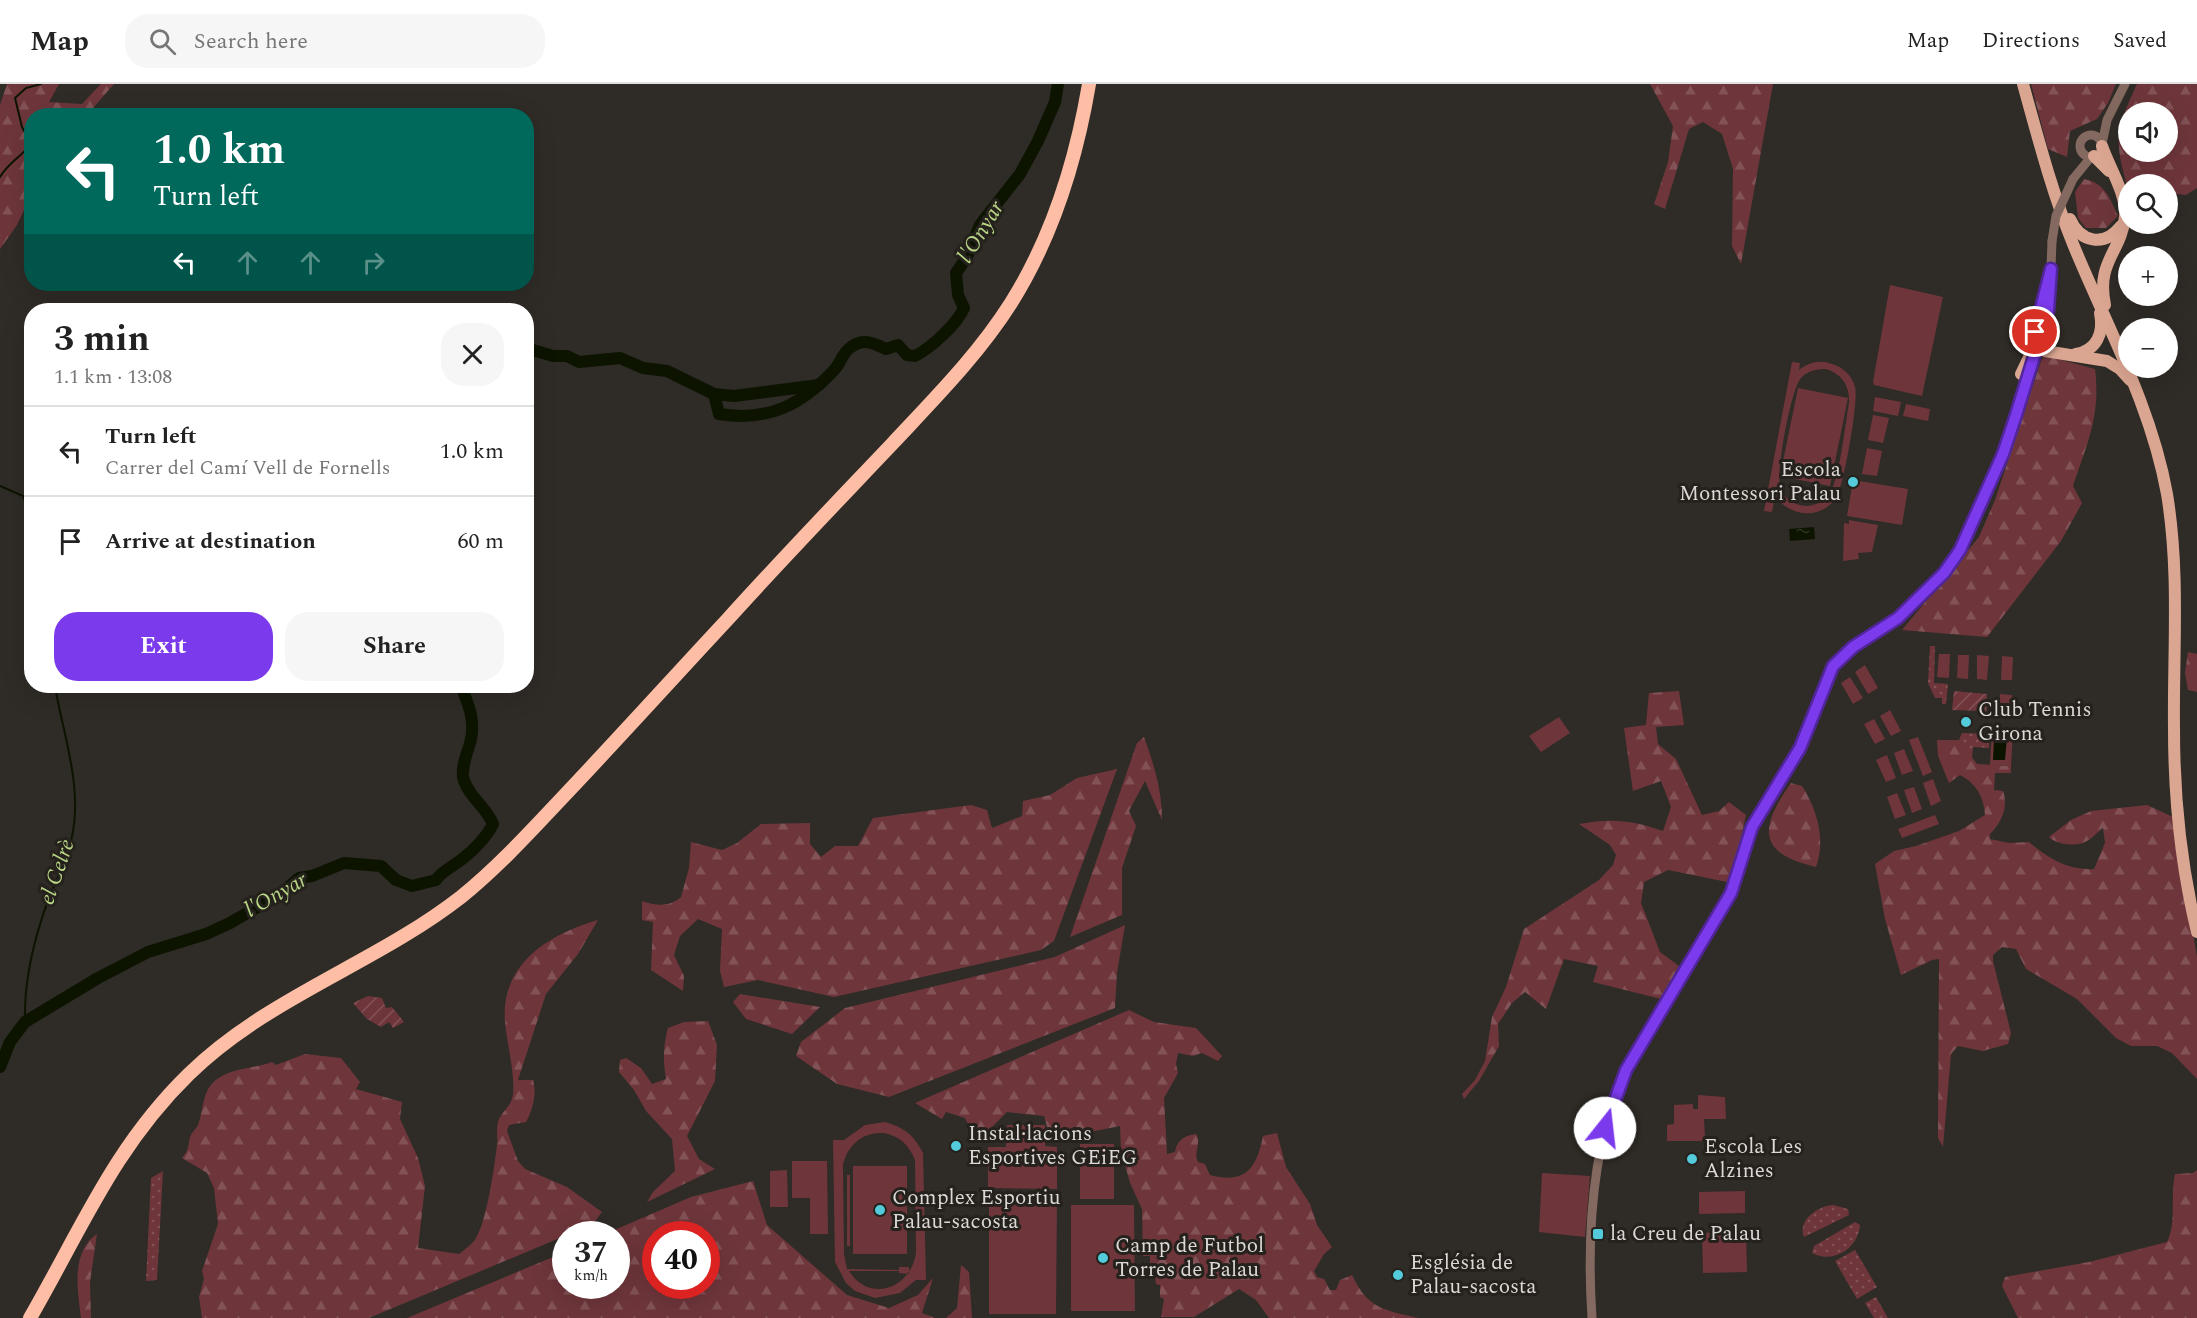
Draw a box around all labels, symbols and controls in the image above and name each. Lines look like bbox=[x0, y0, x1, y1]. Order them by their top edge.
search box bbox=[125, 14, 545, 68]
text: Map bbox=[30, 20, 89, 63]
icon: search bbox=[146, 25, 179, 58]
text: Search here bbox=[194, 25, 308, 58]
text: Map bbox=[1907, 25, 1949, 57]
text: Directions bbox=[1982, 25, 2080, 57]
text: Saved bbox=[2113, 25, 2167, 57]
map controls bbox=[2118, 102, 2178, 378]
button: sound bbox=[2118, 102, 2178, 162]
text: 1.0 km bbox=[153, 119, 285, 182]
icon: left bbox=[54, 132, 132, 210]
button: search bbox=[2118, 174, 2178, 234]
text: Turn left bbox=[153, 176, 259, 218]
water label: l'Onyar bbox=[949, 194, 1013, 270]
icon: left bbox=[168, 246, 201, 279]
icon: ahead bbox=[231, 246, 264, 279]
icon: ahead bbox=[294, 246, 327, 279]
icon: right bbox=[357, 246, 390, 279]
button: + bbox=[2118, 246, 2178, 306]
pin bbox=[2009, 306, 2060, 357]
text: 3 min bbox=[54, 312, 150, 367]
icon: arrive bbox=[2018, 315, 2051, 348]
button: − bbox=[2118, 318, 2178, 378]
button: close bbox=[441, 323, 504, 386]
text: 1.1 km · 13:08 bbox=[54, 362, 172, 392]
text: Turn left bbox=[105, 420, 197, 453]
icon: left bbox=[54, 435, 87, 468]
text: 1.0 km bbox=[440, 435, 504, 468]
text: Carrer del Camí Vell de Fornells bbox=[105, 453, 390, 483]
place label: Escola Montessori Palau bbox=[1679, 454, 1842, 510]
marker: Escola Montessori Palau bbox=[1846, 475, 1860, 489]
icon: arrive bbox=[54, 525, 87, 558]
text: Arrive at destination bbox=[105, 525, 316, 558]
text: 60 m bbox=[458, 525, 504, 558]
button: Exit bbox=[54, 612, 273, 681]
button: Share bbox=[285, 612, 504, 681]
place label: Club Tennis Girona bbox=[1978, 694, 2091, 750]
marker: Club Tennis Girona bbox=[1959, 715, 1973, 729]
water label: el Celrè bbox=[30, 835, 84, 909]
water label: l'Onyar bbox=[238, 864, 314, 926]
position arrow bbox=[1573, 1096, 1637, 1160]
place label: Instal·lacions Esportives GEiEG bbox=[968, 1118, 1137, 1174]
place label: Escola Les Alzines bbox=[1704, 1131, 1802, 1187]
marker: Instal·lacions Esportives GEiEG bbox=[949, 1139, 963, 1153]
marker: Escola Les Alzines bbox=[1685, 1152, 1699, 1166]
place label: Complex Esportiu Palau-sacosta bbox=[892, 1182, 1061, 1238]
marker: Complex Esportiu Palau-sacosta bbox=[873, 1203, 887, 1217]
place label: la Creu de Palau bbox=[1610, 1218, 1761, 1250]
speed limit sign: 40 bbox=[642, 1221, 720, 1299]
marker: la Creu de Palau bbox=[1591, 1227, 1605, 1241]
text: 37 bbox=[574, 1230, 608, 1276]
place label: Camp de Futbol Torres de Palau bbox=[1115, 1230, 1264, 1286]
place label: Església de Palau-sacosta bbox=[1410, 1247, 1537, 1303]
marker: Camp de Futbol Torres de Palau bbox=[1096, 1251, 1110, 1265]
text: km/h bbox=[574, 1264, 608, 1287]
marker: Església de Palau-sacosta bbox=[1391, 1268, 1405, 1282]

